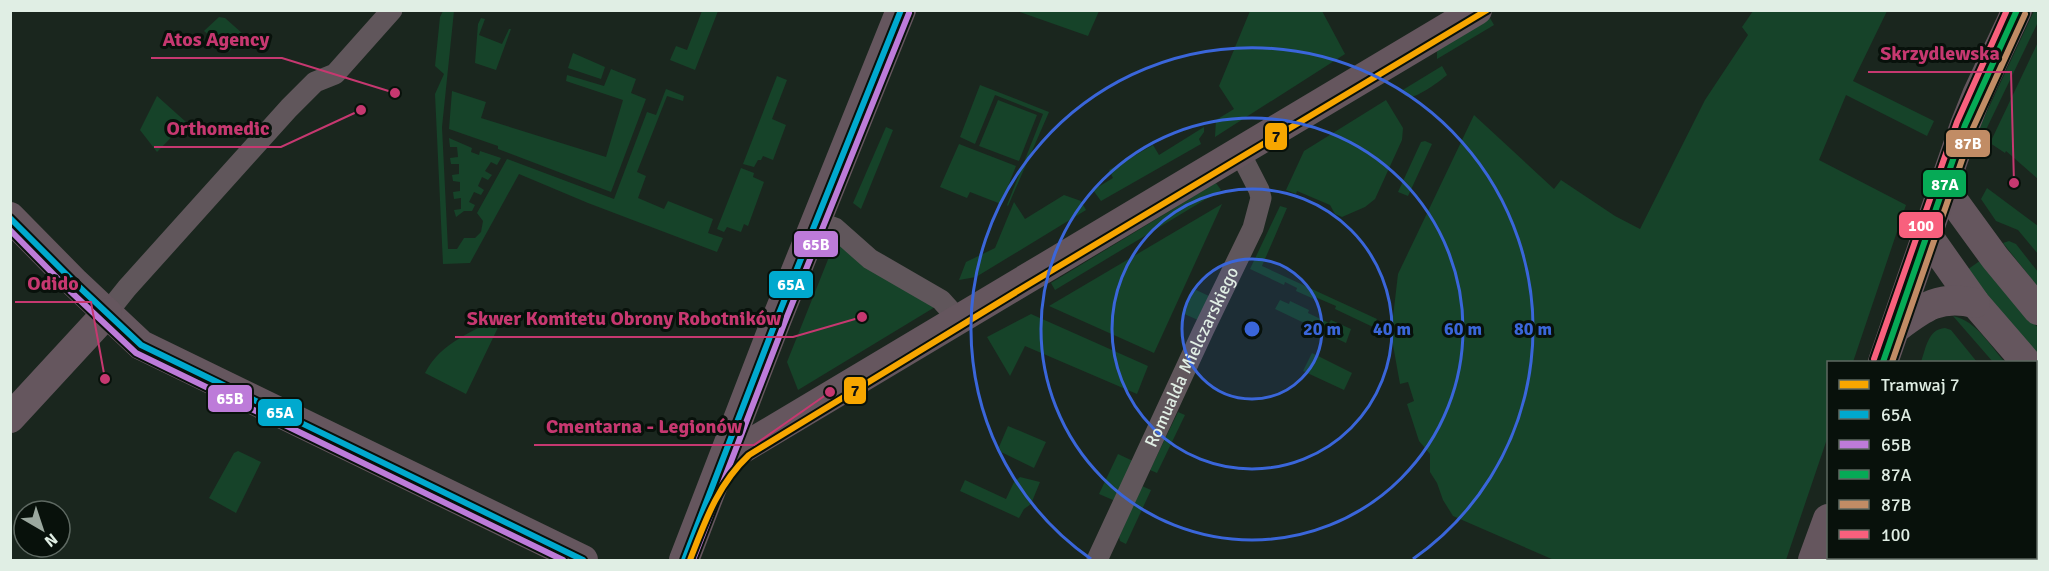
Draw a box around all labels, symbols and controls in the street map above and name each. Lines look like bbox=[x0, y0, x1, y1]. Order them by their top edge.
callout: Atos Agency bbox=[151, 20, 282, 58]
text: Atos Agency bbox=[163, 27, 270, 52]
callout: Skrzydlewska bbox=[1868, 34, 2011, 72]
text: Skrzydlewska bbox=[1880, 41, 2000, 66]
callout: Orthomedic bbox=[154, 109, 281, 147]
text: Orthomedic bbox=[166, 116, 270, 141]
line badge: 7 bbox=[1264, 122, 1288, 151]
text: 7 bbox=[1272, 127, 1281, 147]
line badge: 87B bbox=[1945, 129, 1991, 158]
text: 87B bbox=[1954, 134, 1982, 154]
line badge: 87A bbox=[1922, 169, 1967, 198]
text: 87A bbox=[1931, 175, 1960, 195]
line badge: 100 bbox=[1898, 211, 1944, 239]
text: 100 bbox=[1908, 216, 1934, 236]
line badge: 65B bbox=[793, 230, 839, 258]
text: 65B bbox=[802, 235, 830, 255]
street label: Romualda Mielczarskiego bbox=[1140, 263, 1243, 451]
callout: Odido bbox=[15, 264, 91, 302]
line badge: 65A bbox=[768, 270, 814, 299]
text: Odido bbox=[27, 271, 79, 296]
text: 65A bbox=[777, 275, 806, 295]
callout: Skwer Komitetu Obrony Robotników bbox=[455, 299, 793, 337]
text: Skwer Komitetu Obrony Robotników bbox=[467, 306, 782, 331]
text: 20 m bbox=[1303, 318, 1341, 340]
text: 40 m bbox=[1373, 318, 1411, 340]
text: 60 m bbox=[1444, 318, 1482, 340]
text: 80 m bbox=[1514, 318, 1552, 340]
centre of rings bbox=[1242, 319, 1262, 339]
legend bbox=[1827, 361, 2037, 559]
text: Tramwaj 7 bbox=[1881, 374, 1959, 396]
line badge: 7 bbox=[843, 376, 867, 405]
text: 7 bbox=[851, 381, 860, 401]
line badge: 65B bbox=[207, 384, 253, 413]
text: 65B bbox=[216, 389, 244, 409]
line badge: 65A bbox=[257, 398, 303, 427]
text: 65A bbox=[266, 403, 295, 423]
text: 65A bbox=[1881, 404, 1911, 426]
callout: Cmentarna - Legionów bbox=[534, 407, 754, 445]
text: Cmentarna - Legionów bbox=[546, 414, 743, 439]
text: 65B bbox=[1881, 434, 1911, 456]
text: 87A bbox=[1881, 464, 1911, 486]
text: 87B bbox=[1881, 494, 1911, 516]
north arrow bbox=[12, 499, 72, 559]
text: 100 bbox=[1881, 524, 1910, 546]
text: N bbox=[40, 529, 61, 551]

